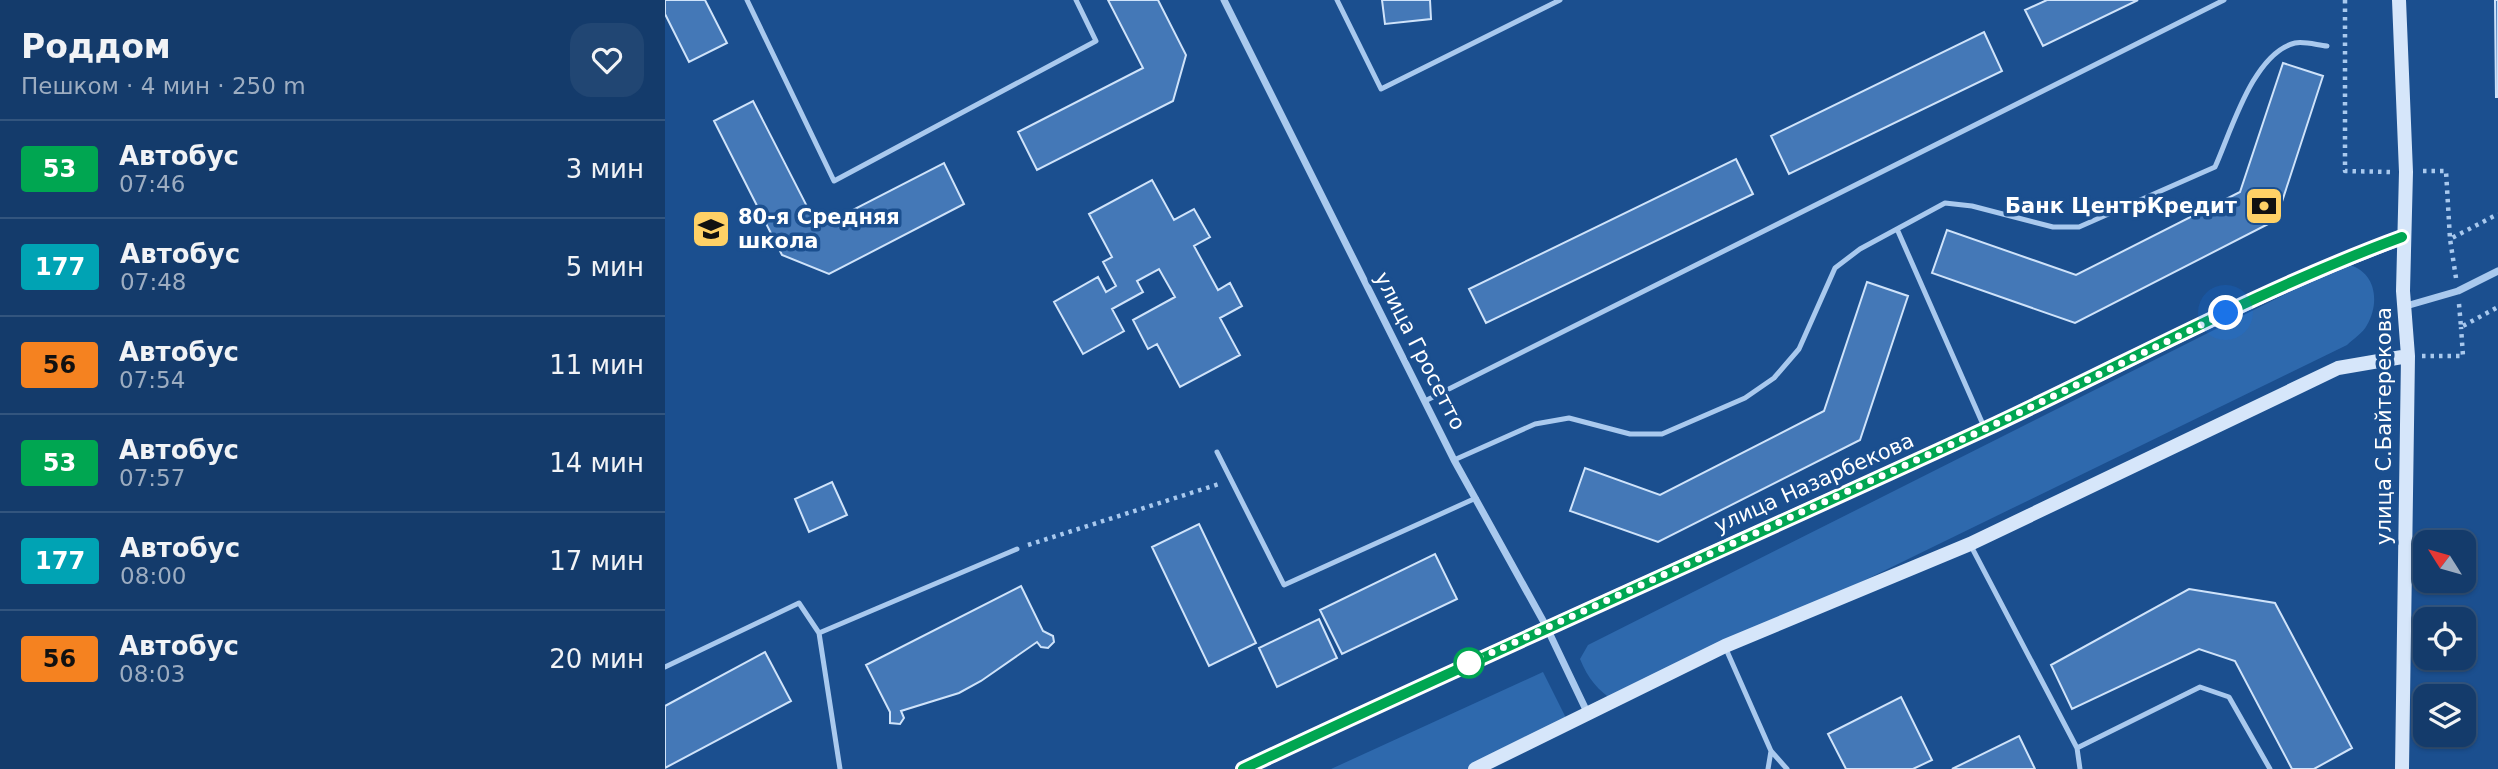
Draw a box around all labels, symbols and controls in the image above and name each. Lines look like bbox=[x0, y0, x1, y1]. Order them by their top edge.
button: heart bbox=[570, 23, 644, 97]
text: Роддом bbox=[21, 27, 171, 66]
text: Пешком · 4 мин · 250 m bbox=[21, 73, 306, 99]
text: Автобус bbox=[119, 141, 239, 171]
text: 3 мин bbox=[566, 154, 644, 184]
text: 53 bbox=[43, 155, 76, 183]
text: 07:46 bbox=[119, 171, 185, 197]
bank icon: Банк ЦентрКредит bbox=[2243, 185, 2285, 227]
place label: Банк ЦентрКредит bbox=[2005, 194, 2238, 218]
place label: 80-я Средняя школа bbox=[738, 205, 900, 253]
school or university icon: 80-я Средняя школа bbox=[690, 208, 732, 250]
text: Автобус bbox=[120, 239, 240, 269]
text: 5 мин bbox=[566, 252, 644, 282]
text: 177 bbox=[35, 253, 85, 281]
street label: улица Гросетто bbox=[1370, 268, 1470, 434]
text: 07:48 bbox=[120, 269, 186, 295]
your location bbox=[2208, 295, 2243, 330]
street label: улица С.Байтерекова bbox=[2372, 307, 2396, 545]
text: Автобус bbox=[119, 337, 239, 367]
text: 11 мин bbox=[549, 350, 644, 380]
text: 56 bbox=[43, 351, 76, 379]
text: 07:54 bbox=[119, 367, 185, 393]
street label: улица Назарбекова bbox=[1710, 428, 1918, 538]
text: Автобус bbox=[119, 435, 239, 465]
text: 14 мин bbox=[549, 448, 644, 478]
text: 53 bbox=[43, 449, 76, 477]
text: 07:57 bbox=[119, 465, 185, 491]
north arrow bbox=[2413, 530, 2476, 593]
map controls bbox=[2413, 530, 2476, 747]
text: Автобус bbox=[120, 533, 240, 563]
text: 17 мин bbox=[549, 546, 644, 576]
text: 177 bbox=[35, 547, 85, 575]
text: 08:00 bbox=[120, 563, 186, 589]
button: locate bbox=[2413, 607, 2476, 670]
text: Автобус bbox=[119, 631, 239, 661]
text: 20 мин bbox=[549, 644, 644, 674]
text: 56 bbox=[43, 645, 76, 673]
unlabelled marker bbox=[1454, 648, 1484, 678]
text: 08:03 bbox=[119, 661, 185, 687]
button: layers bbox=[2413, 684, 2476, 747]

